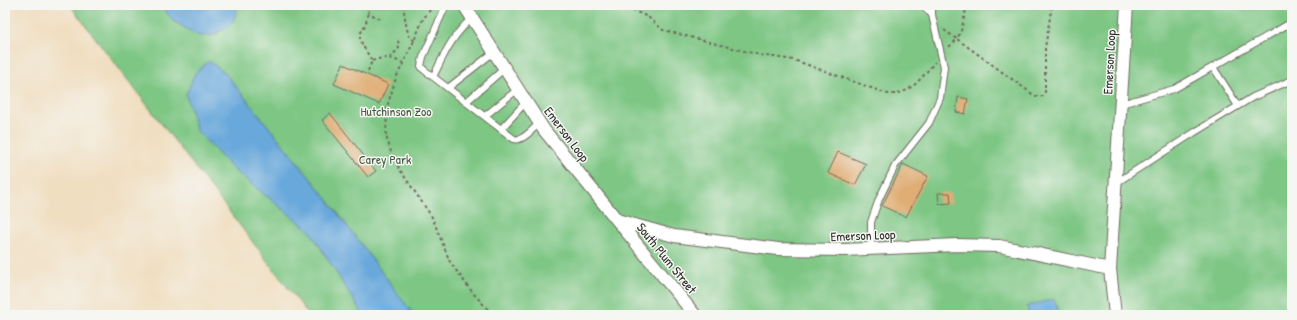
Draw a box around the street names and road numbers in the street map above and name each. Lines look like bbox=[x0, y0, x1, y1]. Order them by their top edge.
street label: Emerson Loop bbox=[1098, 29, 1120, 95]
street label: Emerson Loop bbox=[540, 103, 594, 166]
street label: South Plum Street bbox=[633, 219, 701, 298]
street label: Emerson Loop bbox=[830, 225, 896, 245]

